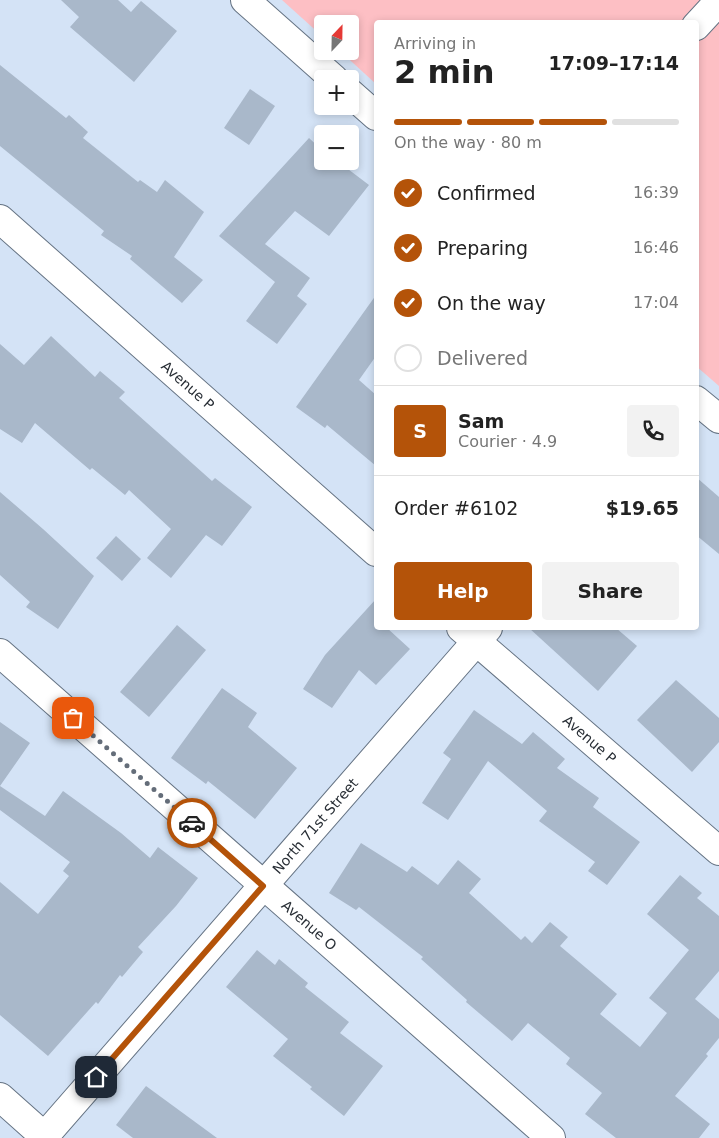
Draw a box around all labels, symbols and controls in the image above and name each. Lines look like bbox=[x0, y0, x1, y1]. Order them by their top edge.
north arrow bbox=[314, 15, 359, 60]
map controls bbox=[314, 15, 359, 170]
text: Arriving in bbox=[394, 34, 476, 53]
text: 17:09–17:14 bbox=[549, 52, 679, 74]
text: 2 min bbox=[394, 53, 495, 91]
button: + bbox=[314, 70, 359, 115]
button: − bbox=[314, 125, 359, 170]
text: On the way · 80 m bbox=[394, 133, 542, 152]
icon: check bbox=[394, 179, 422, 207]
text: Confirmed bbox=[437, 182, 536, 204]
text: 16:39 bbox=[633, 183, 679, 202]
icon: check bbox=[394, 234, 422, 262]
text: Preparing bbox=[437, 237, 528, 259]
text: 16:46 bbox=[633, 238, 679, 257]
icon: check bbox=[394, 289, 422, 317]
text: On the way bbox=[437, 292, 546, 314]
text: 17:04 bbox=[633, 293, 679, 312]
text: Delivered bbox=[437, 347, 528, 369]
street label: Avenue P bbox=[158, 358, 218, 413]
button: phone bbox=[627, 405, 679, 457]
text: Sam bbox=[458, 410, 504, 432]
text: S bbox=[413, 420, 427, 442]
text: Courier · 4.9 bbox=[458, 432, 557, 451]
text: Order #6102 bbox=[394, 497, 518, 519]
text: $19.65 bbox=[606, 497, 679, 519]
button: Help bbox=[394, 562, 532, 620]
button: Share bbox=[542, 562, 679, 620]
pin bbox=[52, 697, 94, 739]
icon: bag bbox=[59, 704, 87, 732]
street label: Avenue P bbox=[560, 712, 619, 766]
street label: North 71st Street bbox=[269, 775, 361, 877]
courier bbox=[167, 798, 217, 848]
icon: car bbox=[178, 809, 206, 837]
street label: Avenue O bbox=[279, 897, 340, 954]
pin bbox=[75, 1056, 117, 1098]
icon: home bbox=[82, 1063, 110, 1091]

